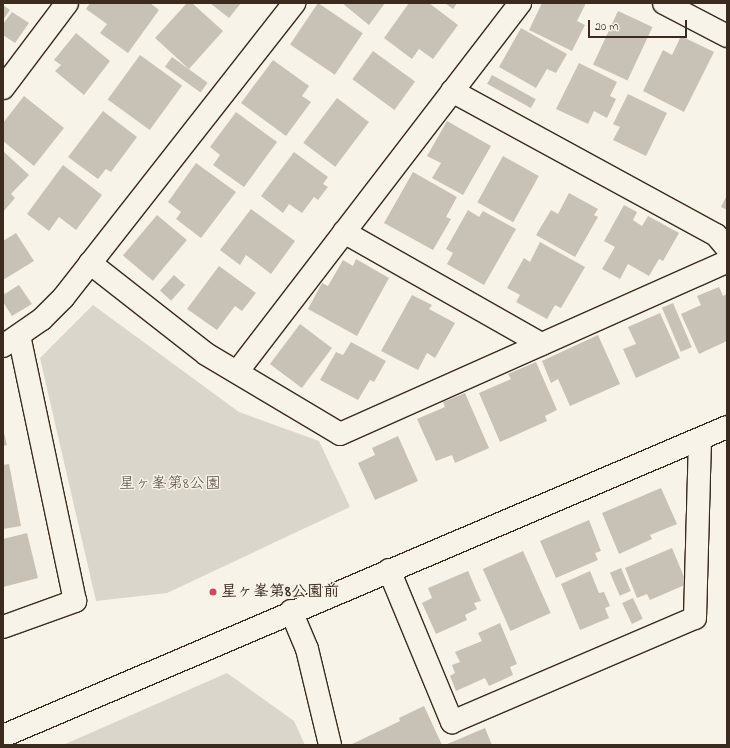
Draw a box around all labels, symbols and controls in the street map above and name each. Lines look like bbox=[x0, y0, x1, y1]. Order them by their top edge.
scale bar bbox=[590, 12, 689, 38]
text: 20 m bbox=[595, 18, 618, 36]
park label: 星ヶ峯第8公園 bbox=[119, 474, 221, 494]
place label: 星ヶ峯第8公園前 bbox=[221, 582, 339, 602]
marker: 星ヶ峯第8公園前 bbox=[208, 587, 218, 597]

